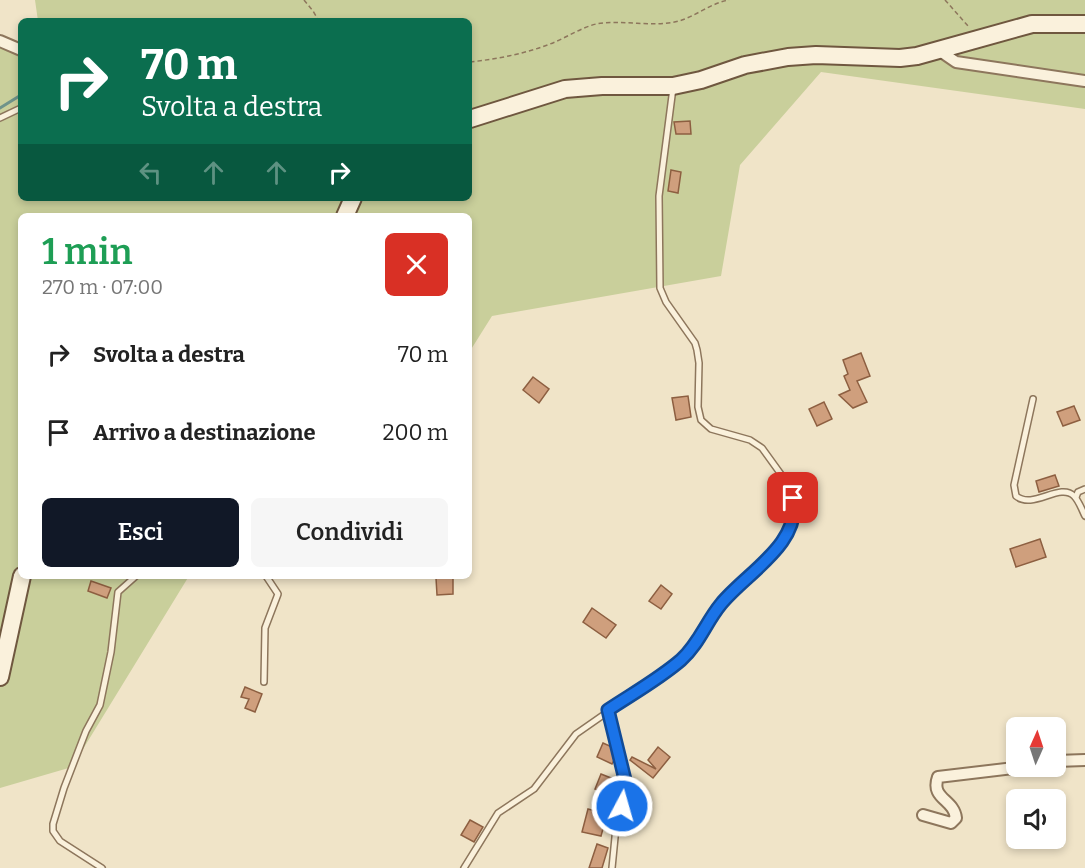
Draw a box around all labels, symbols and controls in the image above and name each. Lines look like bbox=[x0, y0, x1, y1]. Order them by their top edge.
text: 70 m bbox=[141, 40, 237, 90]
icon: right bbox=[42, 42, 120, 120]
text: Svolta a destra bbox=[141, 91, 322, 123]
icon: left bbox=[134, 156, 167, 189]
icon: ahead bbox=[197, 156, 230, 189]
icon: ahead bbox=[260, 156, 293, 189]
icon: right bbox=[323, 156, 356, 189]
text: 1 min bbox=[42, 230, 133, 274]
button: close bbox=[385, 233, 448, 296]
text: 270 m · 07:00 bbox=[42, 275, 163, 299]
icon: right bbox=[42, 338, 75, 371]
text: Svolta a destra bbox=[93, 341, 245, 368]
text: 70 m bbox=[398, 341, 448, 368]
icon: arrive bbox=[42, 416, 75, 449]
text: Arrivo a destinazione bbox=[93, 419, 316, 446]
text: 200 m bbox=[382, 419, 448, 446]
pin bbox=[767, 472, 818, 523]
icon: arrive bbox=[776, 481, 809, 514]
button: Esci bbox=[42, 498, 239, 567]
button: Condividi bbox=[251, 498, 448, 567]
north arrow bbox=[1006, 717, 1066, 777]
map controls bbox=[1006, 717, 1066, 849]
position arrow bbox=[590, 774, 654, 838]
button: sound bbox=[1006, 789, 1066, 849]

